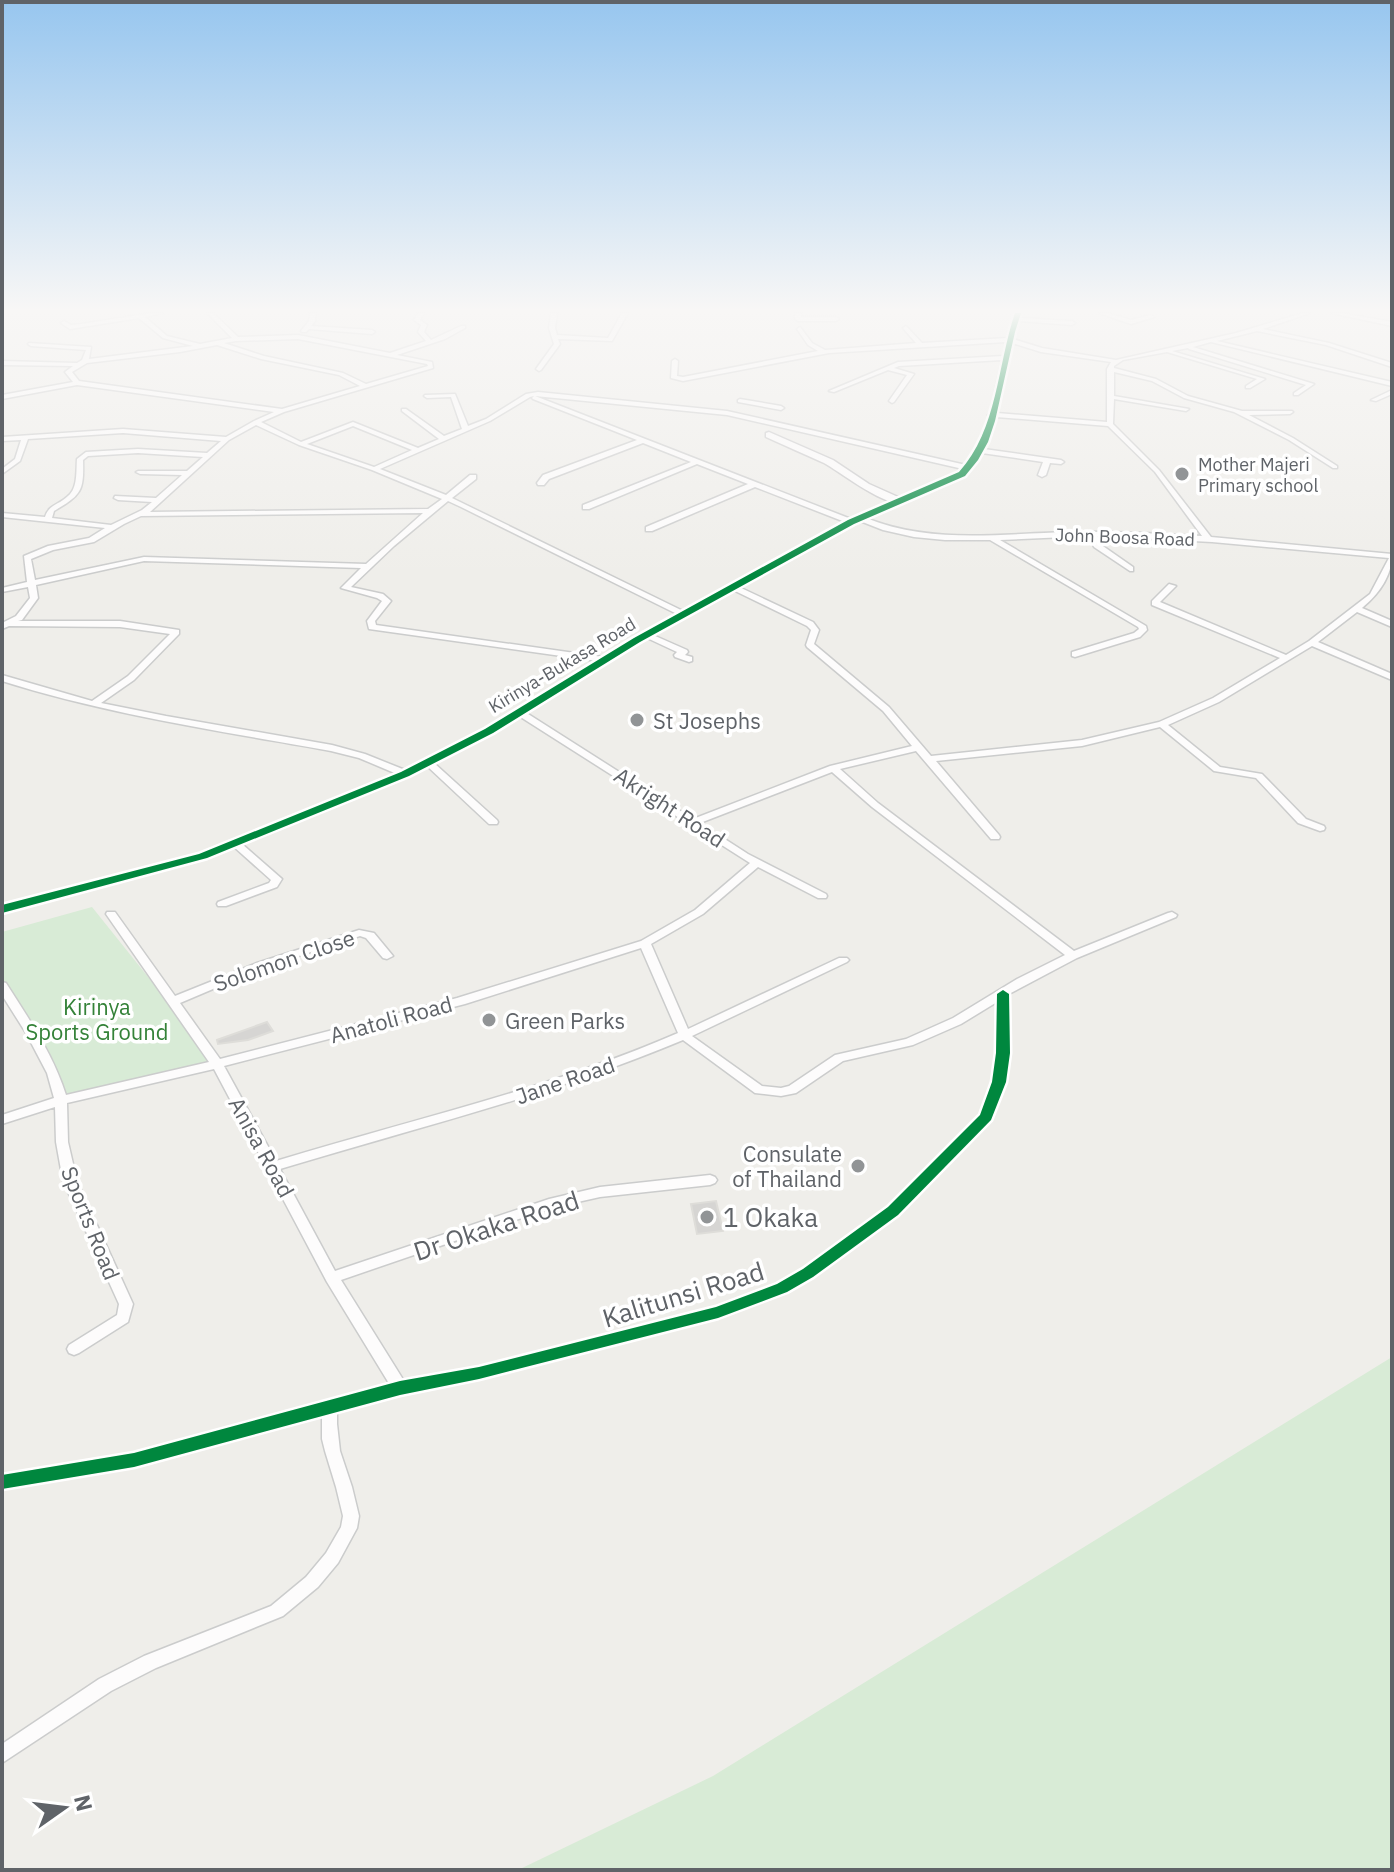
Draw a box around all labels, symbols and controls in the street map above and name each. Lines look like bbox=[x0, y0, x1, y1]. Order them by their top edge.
place label: Mother Majeri Primary school bbox=[1198, 453, 1318, 497]
marker: Mother Majeri Primary school bbox=[1173, 465, 1191, 483]
street label: John Boosa Road bbox=[1055, 523, 1195, 551]
street label: Kirinya-Bukasa Road bbox=[484, 612, 640, 718]
place label: St Josephs bbox=[653, 706, 761, 735]
marker: St Josephs bbox=[628, 711, 646, 729]
street label: Akright Road bbox=[609, 760, 731, 854]
street label: Solomon Close bbox=[210, 922, 358, 998]
street label: Anatoli Road bbox=[327, 989, 455, 1049]
park label: Kirinya Sports Ground bbox=[26, 992, 168, 1046]
place label: Green Parks bbox=[505, 1006, 625, 1035]
marker: Green Parks bbox=[480, 1011, 498, 1029]
street label: Jane Road bbox=[511, 1049, 619, 1111]
street label: Anisa Road bbox=[223, 1092, 301, 1202]
place label: Consulate of Thailand bbox=[732, 1139, 842, 1193]
marker: Consulate of Thailand bbox=[849, 1157, 867, 1175]
street label: Sports Road bbox=[55, 1162, 127, 1284]
street label: Dr Okaka Road bbox=[409, 1182, 583, 1268]
place label: 1 Okaka bbox=[723, 1200, 818, 1234]
marker: 1 Okaka bbox=[698, 1208, 716, 1226]
street label: Kalitunsi Road bbox=[598, 1253, 768, 1335]
north arrow bbox=[24, 1768, 104, 1848]
text: N bbox=[68, 1792, 100, 1814]

